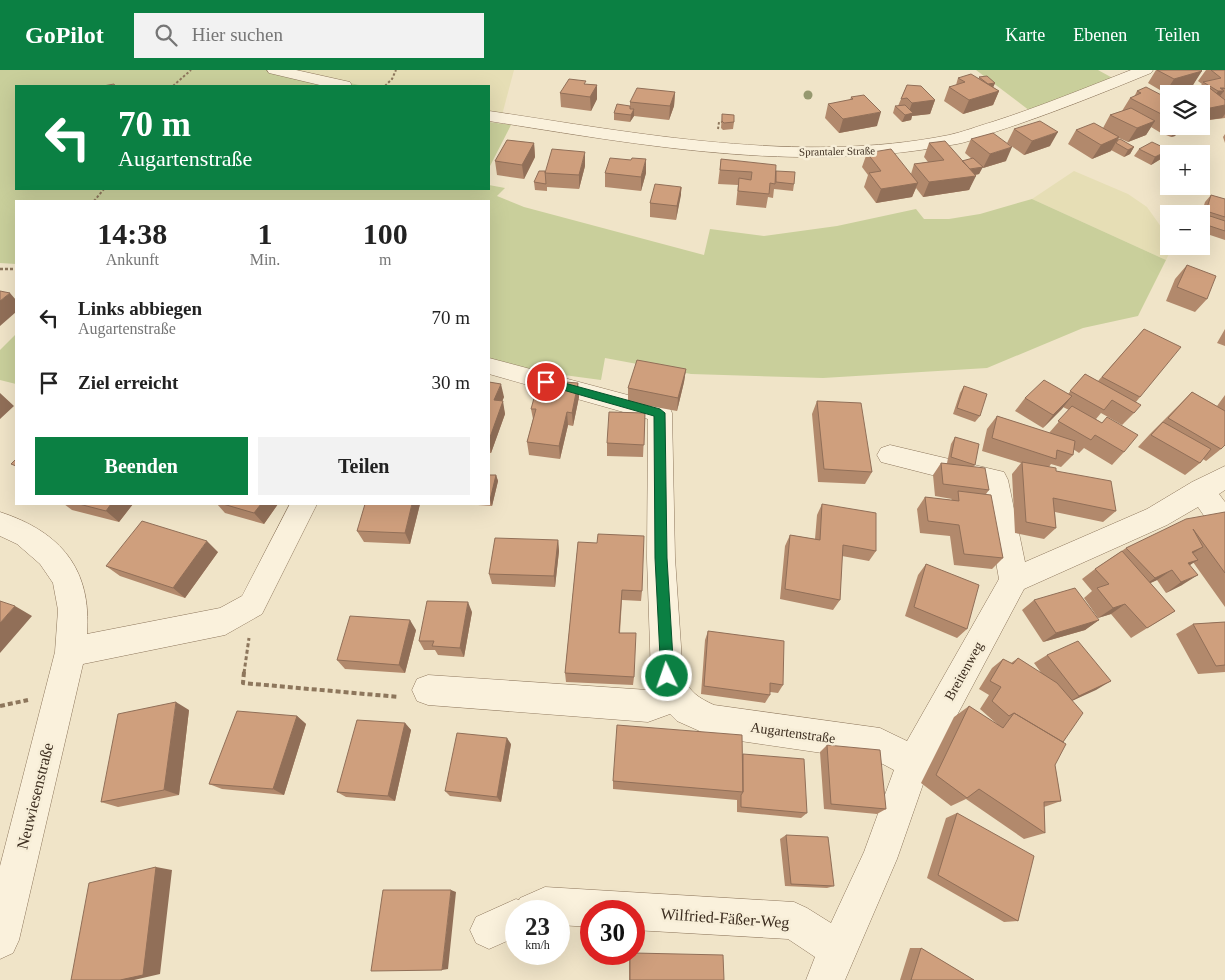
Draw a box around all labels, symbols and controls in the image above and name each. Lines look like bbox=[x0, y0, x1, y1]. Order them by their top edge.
search box bbox=[134, 13, 484, 58]
icon: search bbox=[152, 21, 180, 49]
text: GoPilot bbox=[25, 22, 104, 48]
text: Hier suchen bbox=[192, 24, 283, 45]
text: Karte bbox=[1005, 25, 1045, 45]
text: Ebenen bbox=[1073, 25, 1127, 45]
text: Teilen bbox=[1155, 25, 1200, 45]
map controls bbox=[1160, 85, 1210, 255]
button: layers bbox=[1160, 85, 1210, 135]
icon: left bbox=[35, 105, 100, 170]
text: 70 m bbox=[118, 105, 191, 144]
street label: Sprantaler Straße bbox=[799, 144, 875, 158]
button: + bbox=[1160, 145, 1210, 195]
text: Augartenstraße bbox=[118, 146, 252, 171]
button: − bbox=[1160, 205, 1210, 255]
text: 14:38 bbox=[97, 217, 167, 250]
text: 1 bbox=[257, 217, 272, 250]
text: 100 bbox=[363, 217, 408, 250]
text: Ankunft bbox=[106, 251, 159, 268]
text: Min. bbox=[250, 251, 280, 268]
text: m bbox=[379, 251, 391, 268]
text: Links abbiegen bbox=[78, 298, 202, 319]
icon: left bbox=[35, 304, 63, 332]
text: 70 m bbox=[431, 307, 470, 328]
text: Augartenstraße bbox=[78, 320, 176, 337]
pin bbox=[525, 361, 567, 403]
icon: arrive bbox=[532, 368, 560, 396]
icon: arrive bbox=[35, 369, 63, 397]
text: Ziel erreicht bbox=[78, 372, 178, 393]
text: 30 m bbox=[431, 372, 470, 393]
button: Beenden bbox=[35, 437, 248, 495]
button: Teilen bbox=[258, 437, 470, 495]
street label: Breitenweg bbox=[942, 639, 986, 703]
position arrow bbox=[640, 649, 692, 701]
street label: Augartenstraße bbox=[750, 720, 836, 746]
street label: Neuwiesenstraße bbox=[14, 741, 56, 851]
speed limit sign: 30 bbox=[580, 900, 645, 965]
street label: Wilfried-Fäßer-Weg bbox=[660, 905, 790, 932]
text: 23 bbox=[525, 913, 550, 940]
text: km/h bbox=[525, 938, 550, 952]

